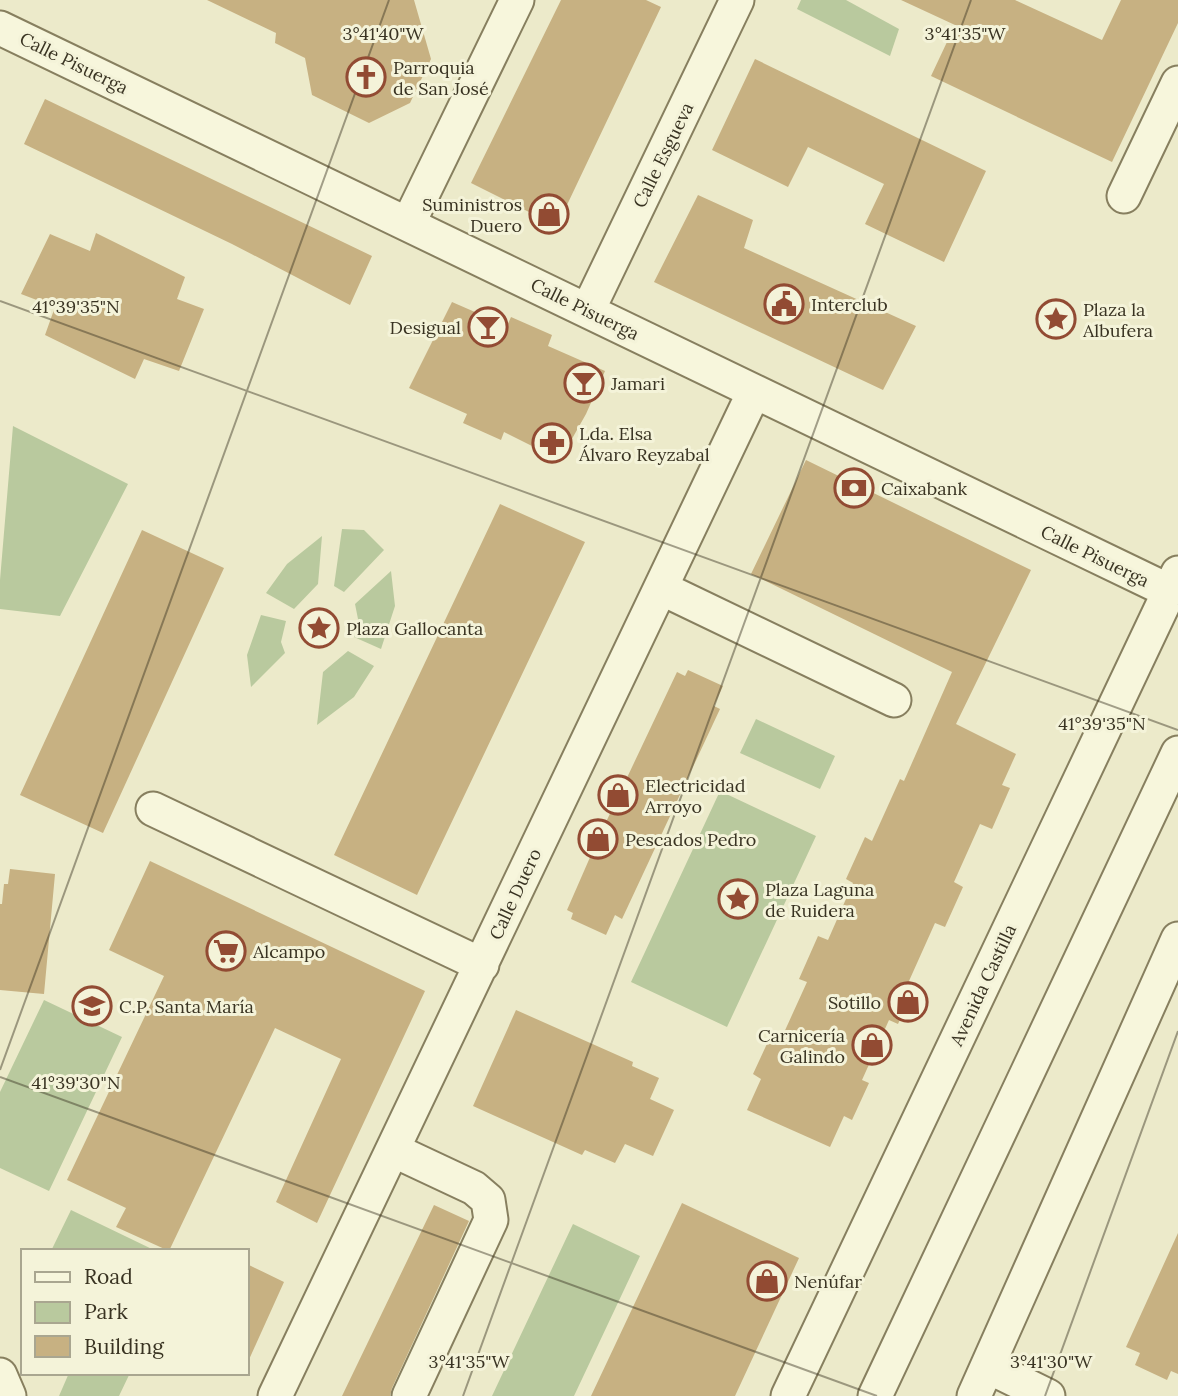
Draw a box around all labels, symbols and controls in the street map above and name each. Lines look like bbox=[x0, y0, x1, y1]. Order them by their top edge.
text: 3°41'40"W bbox=[342, 22, 425, 45]
text: 3°41'35"W bbox=[925, 22, 1006, 45]
street label: Calle Pisuerga bbox=[16, 27, 132, 99]
church icon: Parroquia de San José bbox=[345, 56, 387, 98]
place label: Parroquia de San José bbox=[393, 56, 489, 100]
street label: Calle Esgueva bbox=[628, 99, 698, 211]
place label: Suministros Duero bbox=[422, 193, 522, 237]
shop icon: Suministros Duero bbox=[528, 193, 570, 235]
street label: Calle Pisuerga bbox=[527, 273, 643, 345]
public building icon: Interclub bbox=[763, 283, 805, 325]
place label: Interclub bbox=[811, 293, 888, 316]
text: 41°39'35"N bbox=[32, 295, 120, 318]
place icon: Plaza la Albufera bbox=[1035, 298, 1077, 340]
place label: Plaza la Albufera bbox=[1082, 298, 1153, 342]
bar icon: Desigual bbox=[467, 306, 509, 348]
place label: Desigual bbox=[390, 316, 461, 339]
bar icon: Jamari bbox=[563, 362, 605, 404]
place label: Jamari bbox=[610, 372, 665, 395]
pharmacy icon: Lda. Elsa Álvaro Reyzabal bbox=[531, 422, 573, 464]
place label: Lda. Elsa Álvaro Reyzabal bbox=[578, 422, 710, 466]
bank icon: Caixabank bbox=[833, 467, 875, 509]
place label: Caixabank bbox=[881, 477, 967, 500]
street label: Calle Pisuerga bbox=[1037, 520, 1153, 592]
place icon: Plaza Gallocanta bbox=[298, 607, 340, 649]
place label: Plaza Gallocanta bbox=[346, 617, 483, 640]
text: 41°39'35"N bbox=[1058, 712, 1146, 735]
shop icon: Electricidad Arroyo bbox=[597, 774, 639, 816]
place label: Electricidad Arroyo bbox=[644, 774, 746, 818]
shop icon: Pescados Pedro bbox=[577, 818, 619, 860]
place label: Pescados Pedro bbox=[625, 828, 756, 851]
street label: Calle Duero bbox=[484, 845, 546, 943]
place icon: Plaza Laguna de Ruidera bbox=[717, 878, 759, 920]
place label: Plaza Laguna de Ruidera bbox=[765, 878, 874, 922]
street label: Avenida Castilla bbox=[944, 920, 1021, 1050]
supermarket icon: Alcampo bbox=[205, 930, 247, 972]
place label: Alcampo bbox=[252, 940, 325, 963]
shop icon: Sotillo bbox=[887, 981, 929, 1023]
school or university icon: C.P. Santa María bbox=[71, 985, 113, 1027]
place label: Sotillo bbox=[828, 991, 881, 1014]
place label: C.P. Santa María bbox=[119, 995, 254, 1018]
place label: Carnicería Galindo bbox=[758, 1024, 845, 1068]
shop icon: Carnicería Galindo bbox=[851, 1024, 893, 1066]
text: 41°39'30"N bbox=[32, 1071, 120, 1094]
legend bbox=[21, 1249, 248, 1375]
shop icon: Nenúfar bbox=[746, 1260, 788, 1302]
text: Road bbox=[84, 1263, 133, 1290]
place label: Nenúfar bbox=[794, 1270, 862, 1293]
text: Park bbox=[84, 1298, 128, 1325]
text: Building bbox=[84, 1333, 164, 1360]
text: 3°41'35"W bbox=[429, 1350, 510, 1373]
text: 3°41'30"W bbox=[1010, 1350, 1093, 1373]

